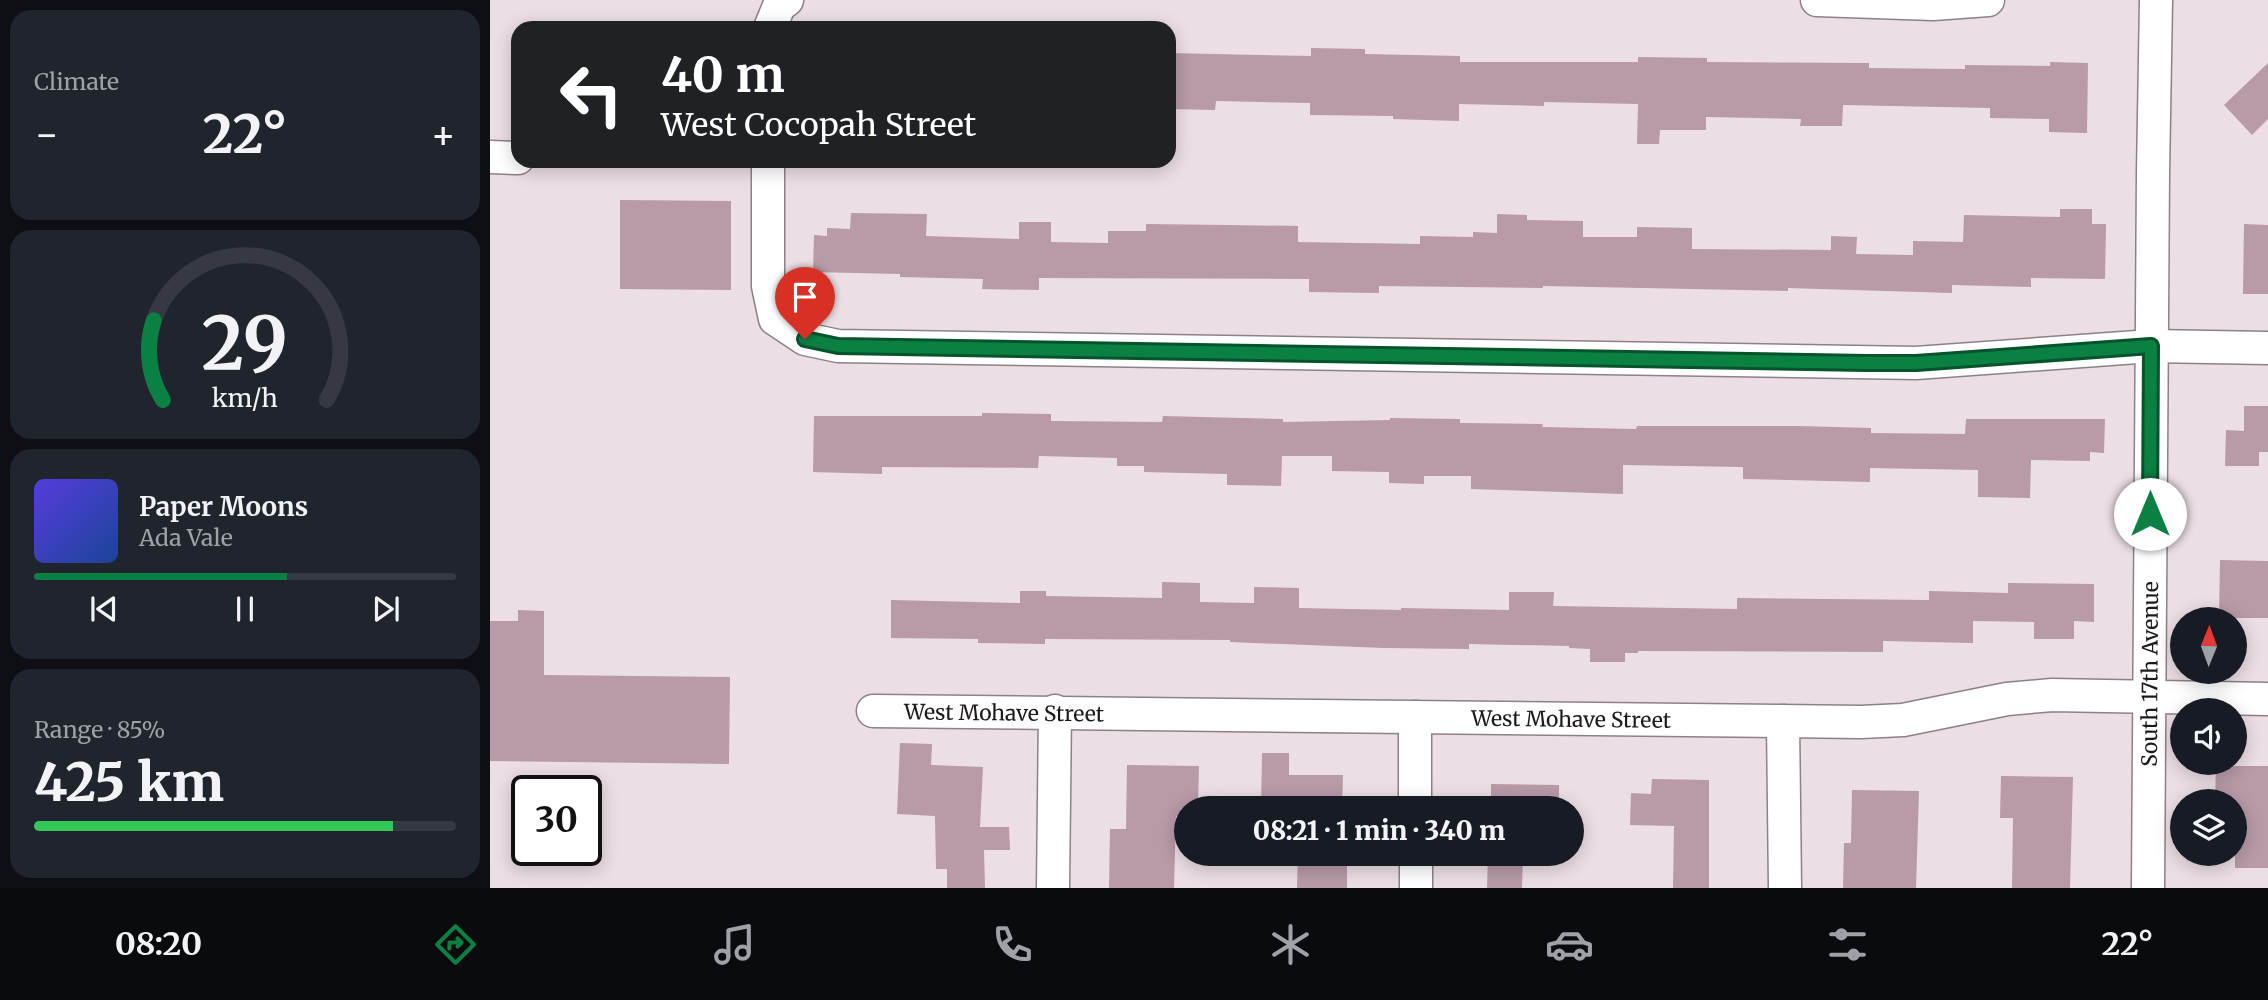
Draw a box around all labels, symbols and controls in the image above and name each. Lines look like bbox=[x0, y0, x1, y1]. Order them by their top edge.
text: 40 m bbox=[661, 44, 785, 105]
icon: left bbox=[546, 49, 637, 140]
text: Climate bbox=[34, 67, 119, 96]
text: 22° bbox=[203, 102, 287, 167]
text: West Cocopah Street bbox=[661, 105, 976, 145]
text: − bbox=[34, 111, 59, 158]
text: + bbox=[431, 111, 456, 158]
pin bbox=[775, 267, 835, 339]
icon: arrive bbox=[786, 278, 824, 316]
text: 29 bbox=[202, 299, 288, 391]
text: km/h bbox=[212, 382, 278, 414]
position arrow bbox=[2113, 477, 2187, 551]
text: Paper Moons bbox=[139, 490, 308, 523]
text: Ada Vale bbox=[139, 523, 233, 552]
street label: South 17th Avenue bbox=[2135, 581, 2164, 767]
icon: previous bbox=[85, 590, 123, 628]
icon: pause bbox=[226, 590, 264, 628]
icon: next bbox=[367, 590, 405, 628]
north arrow bbox=[2170, 607, 2247, 684]
map controls bbox=[2170, 607, 2247, 866]
street label: West Mohave Street bbox=[903, 698, 1104, 727]
button: sound bbox=[2170, 698, 2247, 775]
street label: West Mohave Street bbox=[1470, 704, 1671, 733]
text: Range · 85% bbox=[34, 715, 165, 744]
text: 425 km bbox=[34, 750, 224, 815]
speed limit sign: 30 bbox=[511, 775, 602, 866]
button: layers bbox=[2170, 789, 2247, 866]
text: 08:21 · 1 min · 340 m bbox=[1253, 814, 1505, 847]
icon: directions bbox=[431, 920, 480, 969]
icon: music bbox=[710, 920, 759, 969]
icon: phone bbox=[988, 920, 1037, 969]
icon: climate bbox=[1266, 920, 1315, 969]
icon: car bbox=[1545, 920, 1594, 969]
icon: filters bbox=[1823, 920, 1872, 969]
text: 08:20 bbox=[115, 924, 202, 964]
text: 22° bbox=[2101, 924, 2153, 964]

